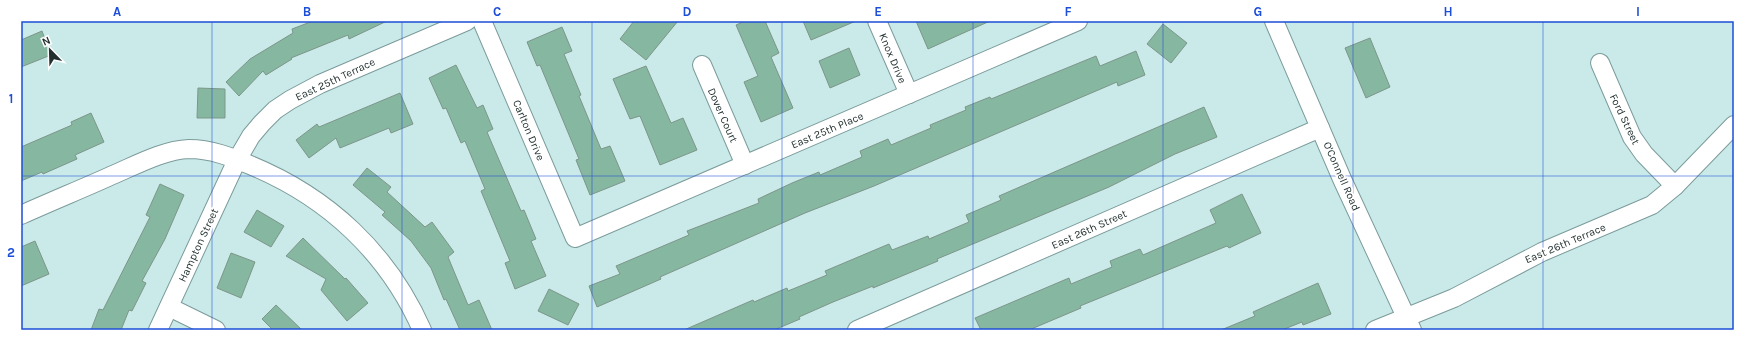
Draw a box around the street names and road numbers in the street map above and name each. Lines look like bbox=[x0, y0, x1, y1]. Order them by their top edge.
street label: Knox Drive bbox=[876, 31, 909, 86]
street label: East 25th Terrace bbox=[293, 55, 377, 104]
street label: Dover Court bbox=[705, 86, 740, 145]
street label: Ford Street bbox=[1607, 92, 1642, 147]
street label: Carlton Drive bbox=[510, 98, 547, 163]
street label: East 25th Place bbox=[789, 109, 866, 152]
street label: O'Connell Road bbox=[1320, 140, 1363, 213]
street label: Hampton Street bbox=[176, 206, 221, 284]
street label: East 26th Street bbox=[1050, 207, 1129, 252]
street label: East 26th Terrace bbox=[1523, 220, 1608, 266]

